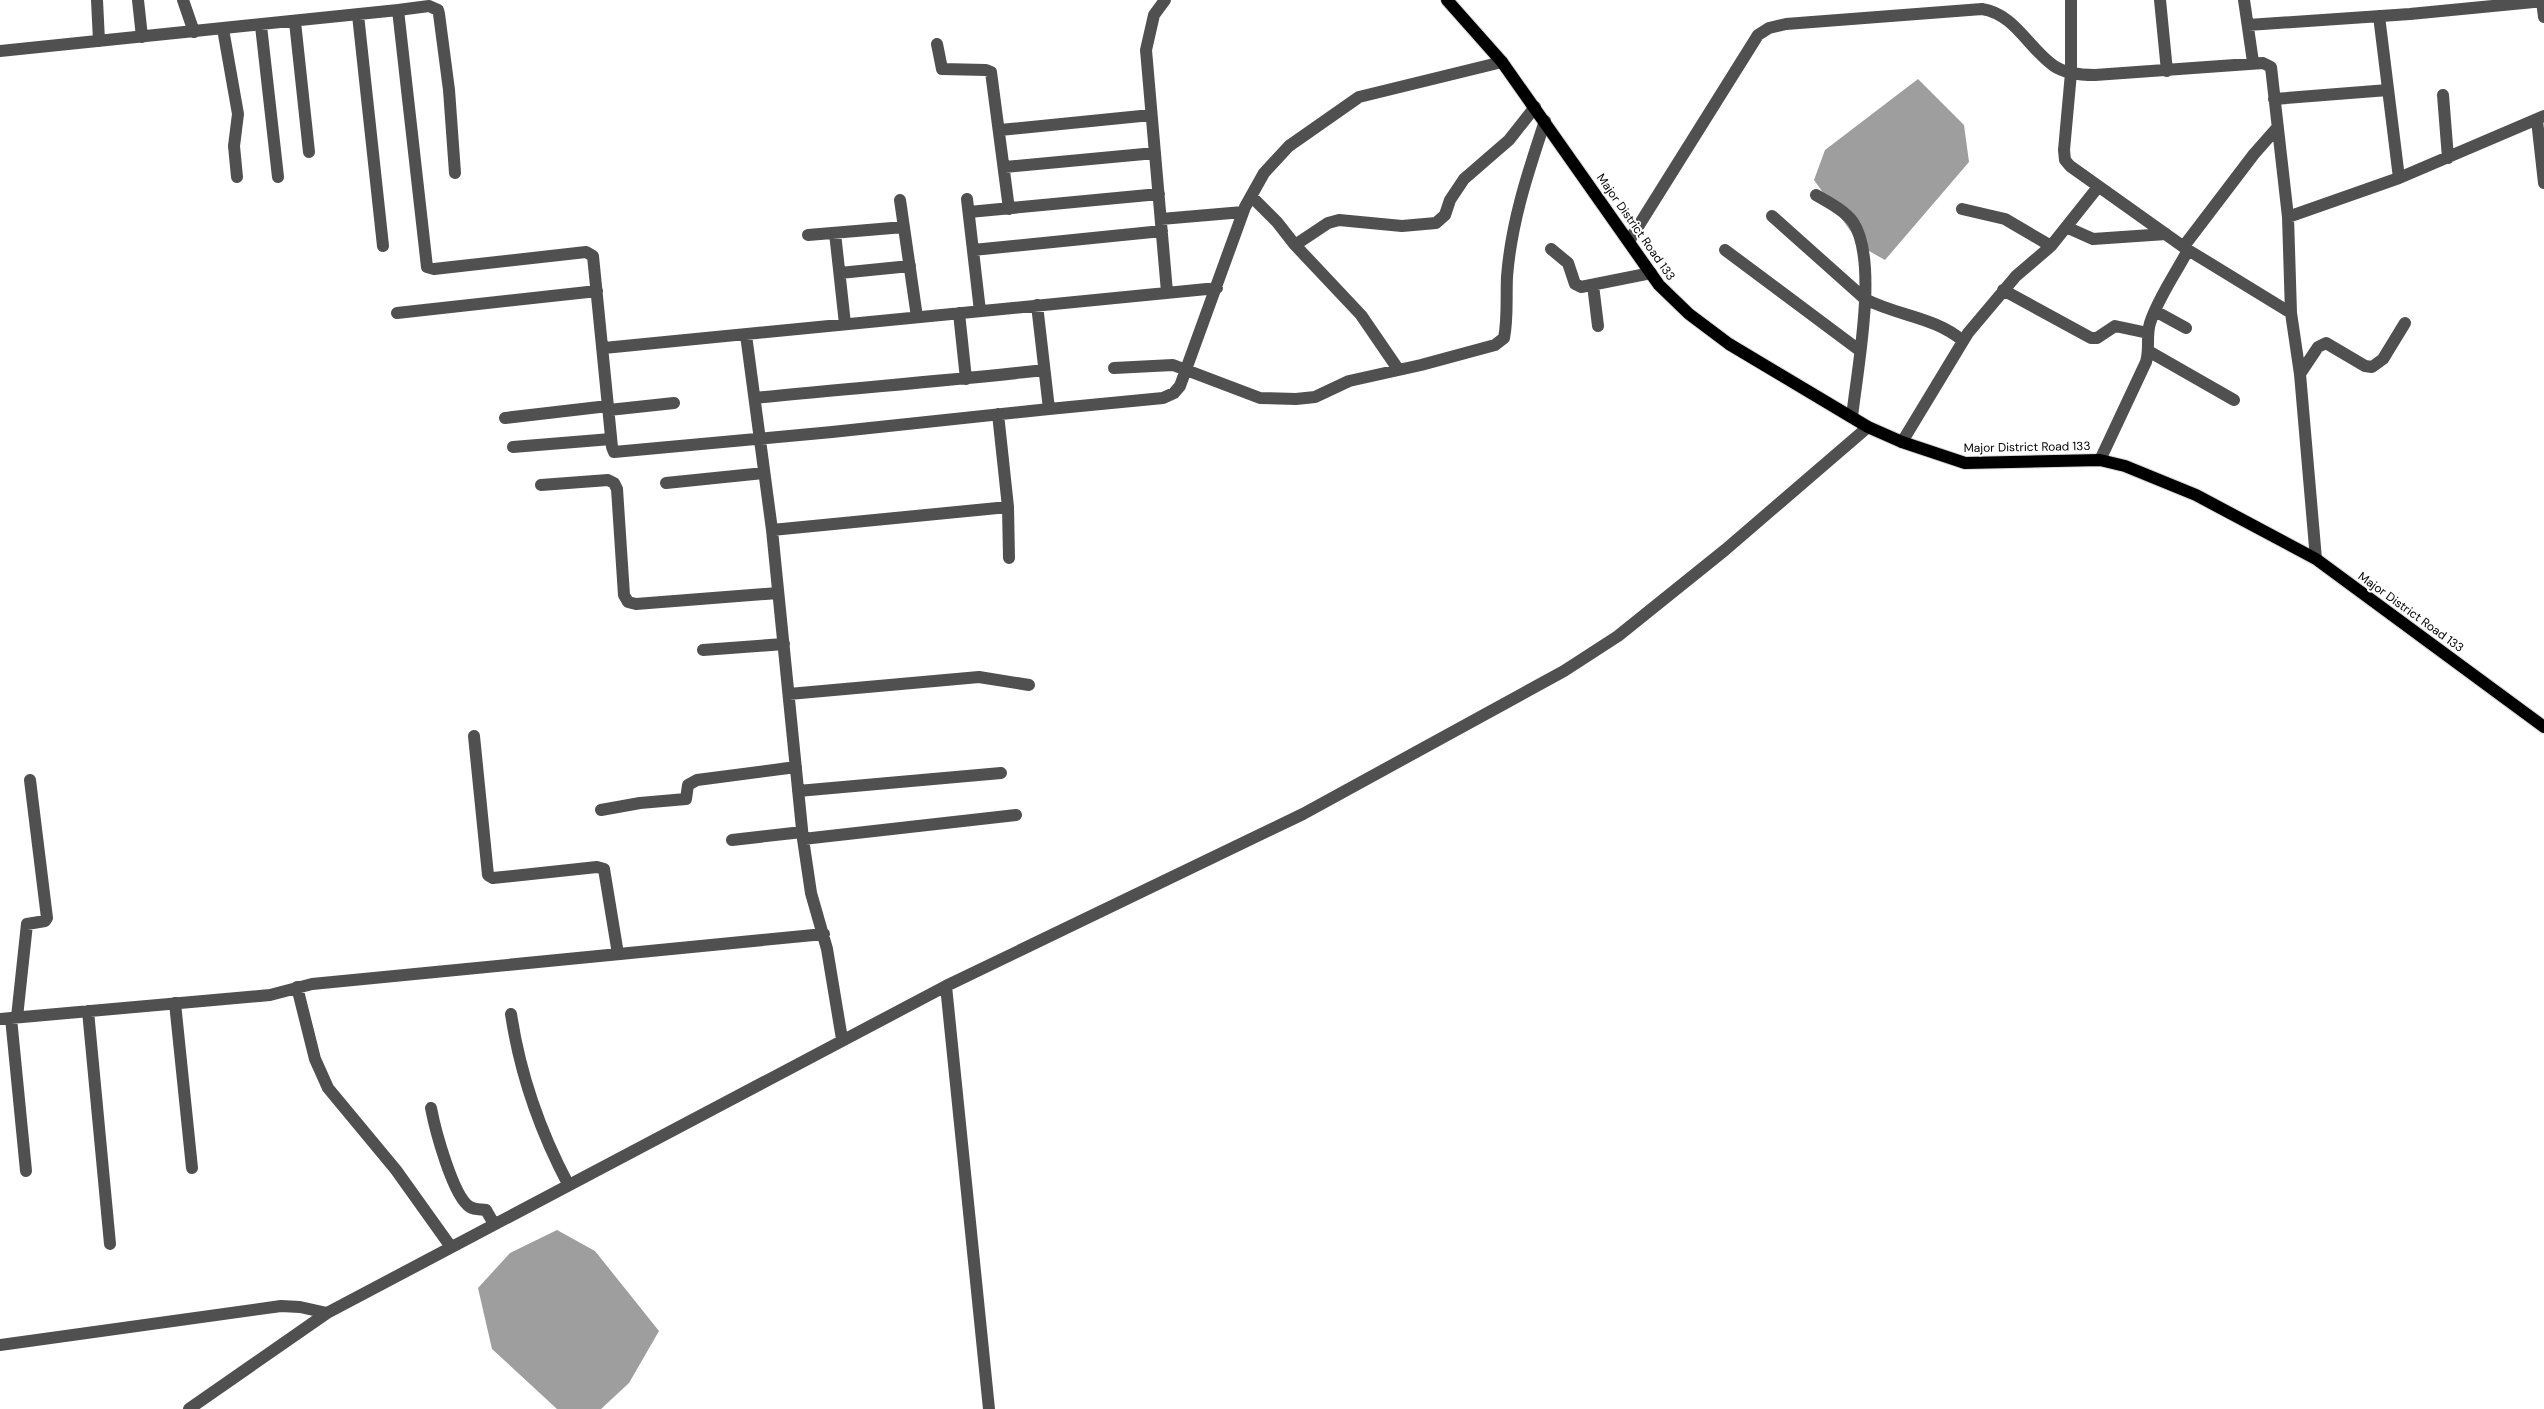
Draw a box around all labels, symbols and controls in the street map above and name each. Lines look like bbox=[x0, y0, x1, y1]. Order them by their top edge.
street label: Major District Road 133 bbox=[1593, 170, 1679, 284]
street label: Major District Road 133 bbox=[1963, 438, 2091, 456]
street label: Major District Road 133 bbox=[2355, 568, 2467, 656]

